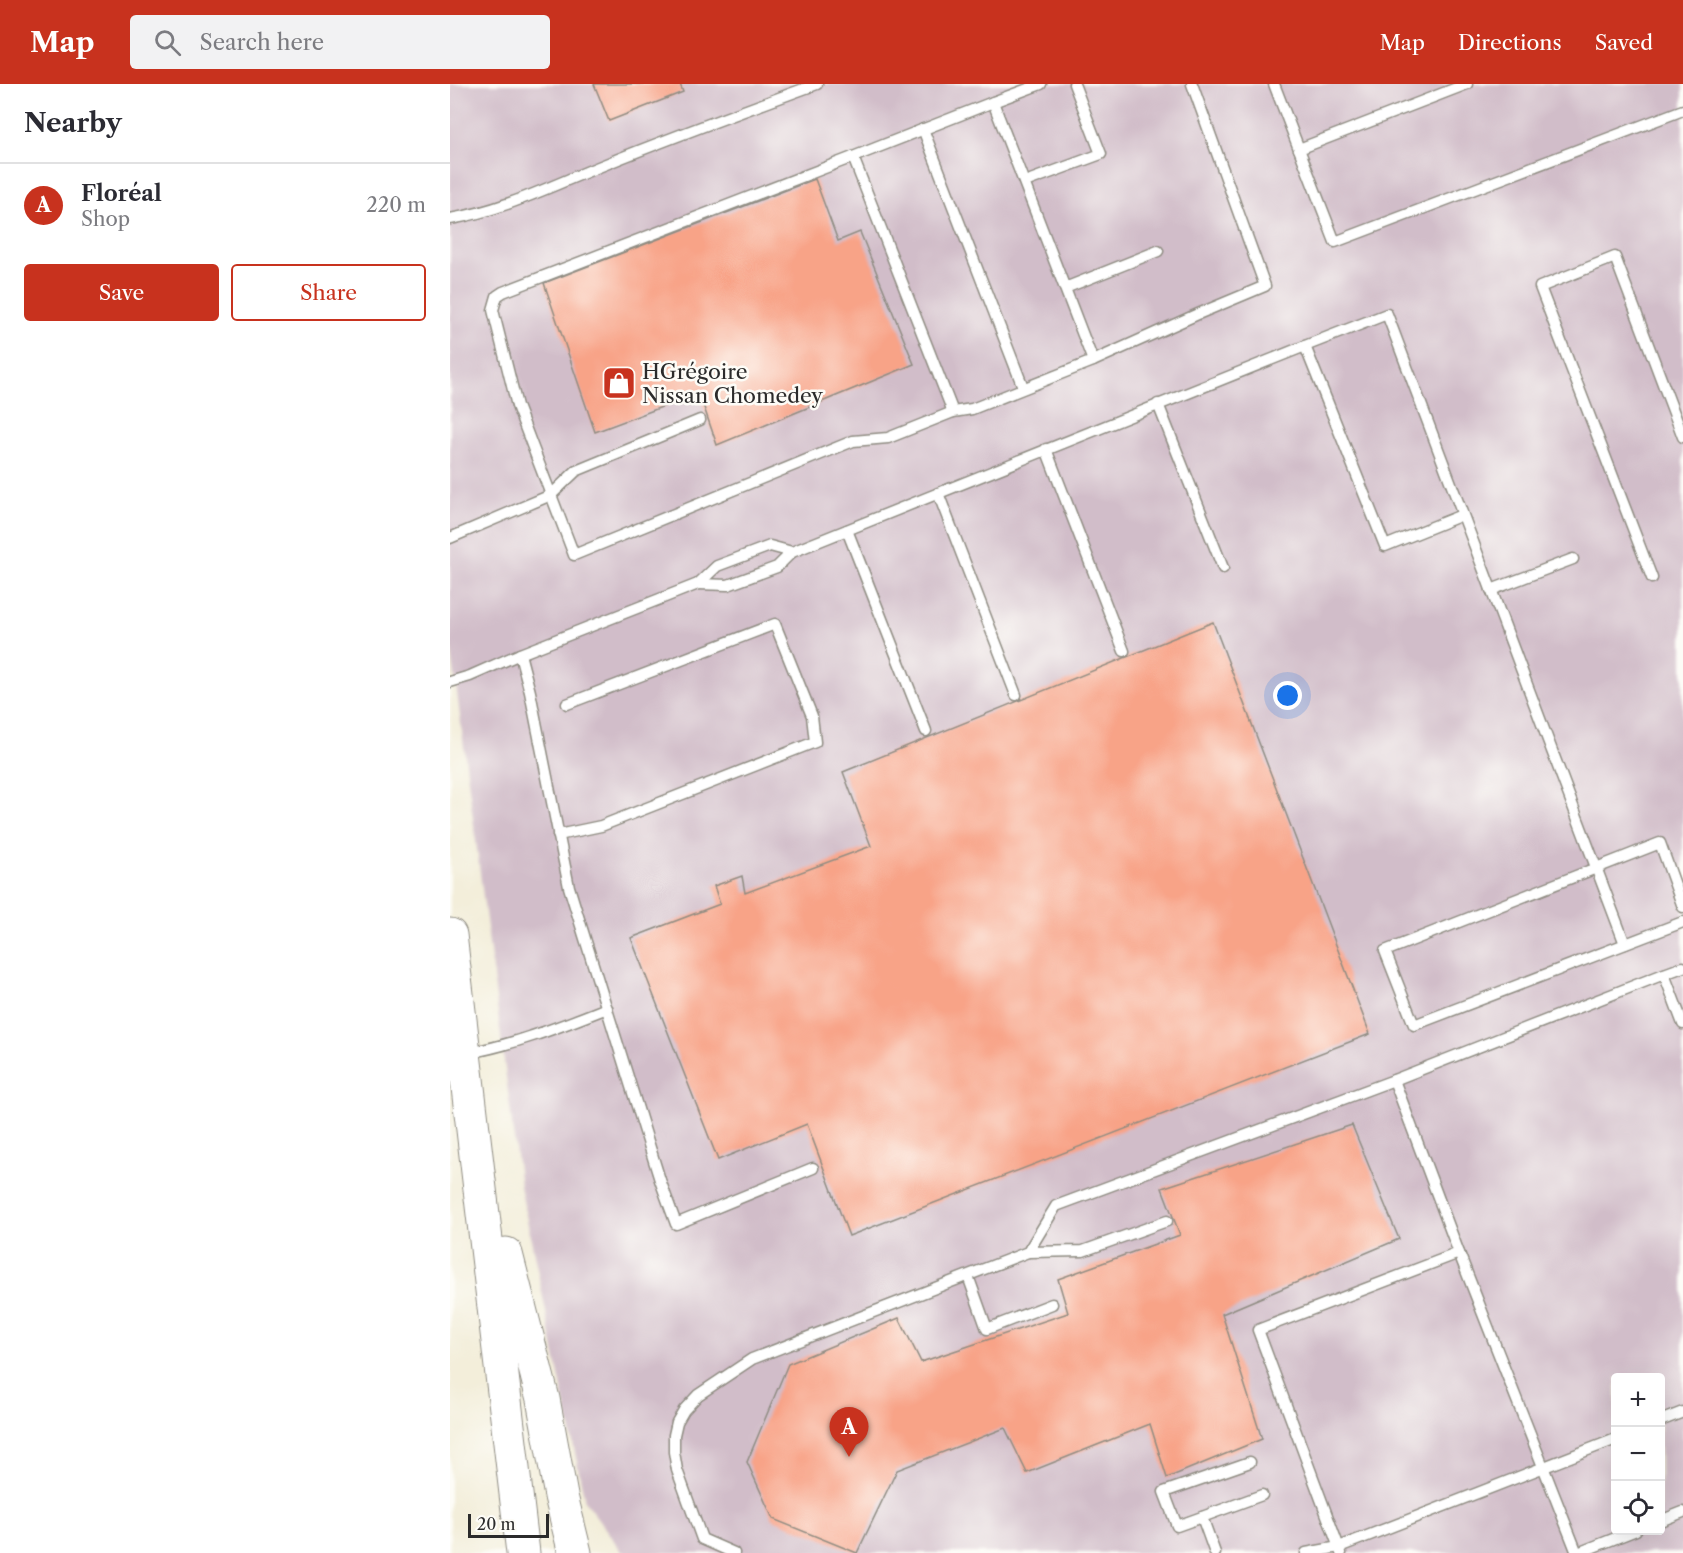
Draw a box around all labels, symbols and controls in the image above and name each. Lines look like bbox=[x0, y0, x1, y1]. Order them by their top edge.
search box bbox=[130, 15, 550, 69]
text: Map bbox=[30, 25, 94, 59]
icon: search bbox=[151, 26, 184, 59]
text: Search here bbox=[199, 29, 324, 56]
text: Map bbox=[1380, 30, 1425, 55]
text: Directions bbox=[1458, 30, 1562, 55]
text: Saved bbox=[1595, 30, 1653, 55]
text: Nearby bbox=[24, 107, 122, 139]
text: Floréal bbox=[81, 180, 162, 207]
text: A bbox=[36, 193, 51, 217]
text: 220 m bbox=[366, 193, 426, 217]
text: Shop bbox=[81, 207, 130, 231]
button: Save bbox=[24, 264, 219, 321]
button: Share bbox=[231, 264, 426, 321]
place label: HGrégoire Nissan Chomedey bbox=[642, 359, 823, 408]
shop icon: HGrégoire Nissan Chomedey bbox=[601, 365, 637, 401]
your location bbox=[1273, 681, 1302, 710]
map controls bbox=[1611, 1373, 1665, 1535]
button: + bbox=[1611, 1373, 1665, 1427]
pin: A bbox=[830, 1408, 868, 1457]
button: − bbox=[1611, 1427, 1665, 1481]
button: locate bbox=[1611, 1481, 1665, 1535]
scale bar bbox=[468, 1511, 549, 1538]
text: 20 m bbox=[477, 1514, 516, 1534]

